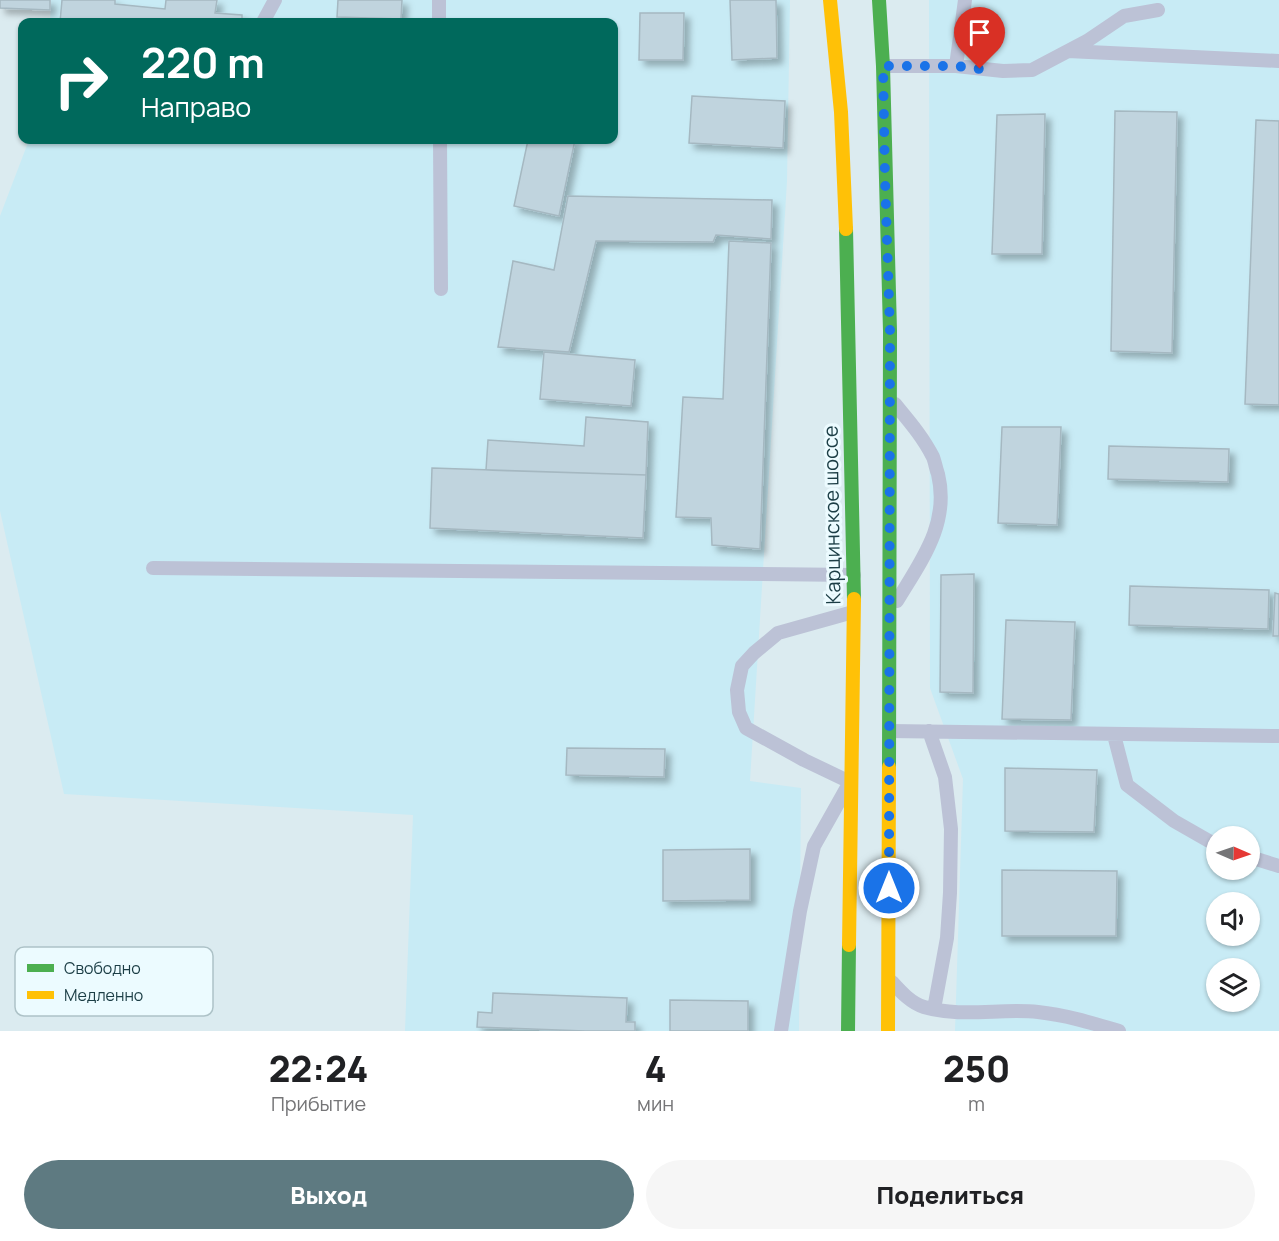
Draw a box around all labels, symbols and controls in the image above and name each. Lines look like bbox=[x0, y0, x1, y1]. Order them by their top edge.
pin bbox=[954, 7, 1005, 69]
icon: arrive bbox=[963, 16, 996, 49]
text: 220 m bbox=[141, 33, 265, 91]
icon: right bbox=[42, 42, 120, 120]
text: Направо bbox=[141, 88, 251, 125]
street label: Карцинское шоссе bbox=[816, 425, 847, 605]
north arrow bbox=[1206, 826, 1260, 880]
map controls bbox=[1206, 826, 1260, 1012]
position arrow bbox=[857, 856, 921, 920]
button: sound bbox=[1206, 892, 1260, 946]
legend bbox=[15, 947, 213, 1016]
text: Свободно bbox=[64, 957, 141, 979]
button: layers bbox=[1206, 958, 1260, 1012]
text: Медленно bbox=[64, 984, 143, 1006]
text: 22:24 bbox=[269, 1044, 368, 1093]
text: 4 bbox=[645, 1044, 667, 1093]
text: 250 bbox=[943, 1044, 1010, 1093]
text: Прибытие bbox=[271, 1090, 366, 1117]
text: мин bbox=[637, 1090, 674, 1117]
text: m bbox=[968, 1090, 985, 1117]
button: Выход bbox=[24, 1160, 634, 1229]
button: Поделиться bbox=[646, 1160, 1255, 1229]

